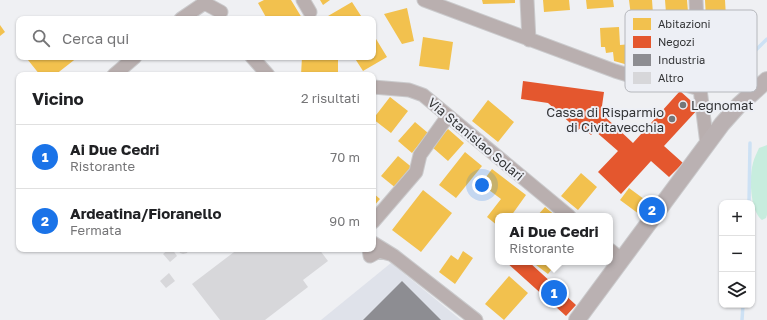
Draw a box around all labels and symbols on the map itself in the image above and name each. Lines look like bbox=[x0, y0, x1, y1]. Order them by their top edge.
legend bbox=[625, 10, 757, 92]
text: Abitazioni bbox=[658, 17, 711, 30]
text: Negozi bbox=[658, 35, 695, 48]
text: Industria bbox=[658, 53, 705, 66]
text: Altro bbox=[658, 71, 684, 84]
street label: Via Stanislao Solari bbox=[425, 94, 527, 184]
place label: Legnomat bbox=[691, 97, 754, 113]
marker: Legnomat bbox=[678, 100, 688, 110]
place label: Cassa di Risparmio di Civitavecchia bbox=[546, 104, 664, 135]
marker: Cassa di Risparmio di Civitavecchia bbox=[667, 114, 677, 124]
your location bbox=[472, 175, 492, 195]
pin: 2 bbox=[639, 195, 665, 225]
pin: 1 bbox=[541, 278, 567, 308]

